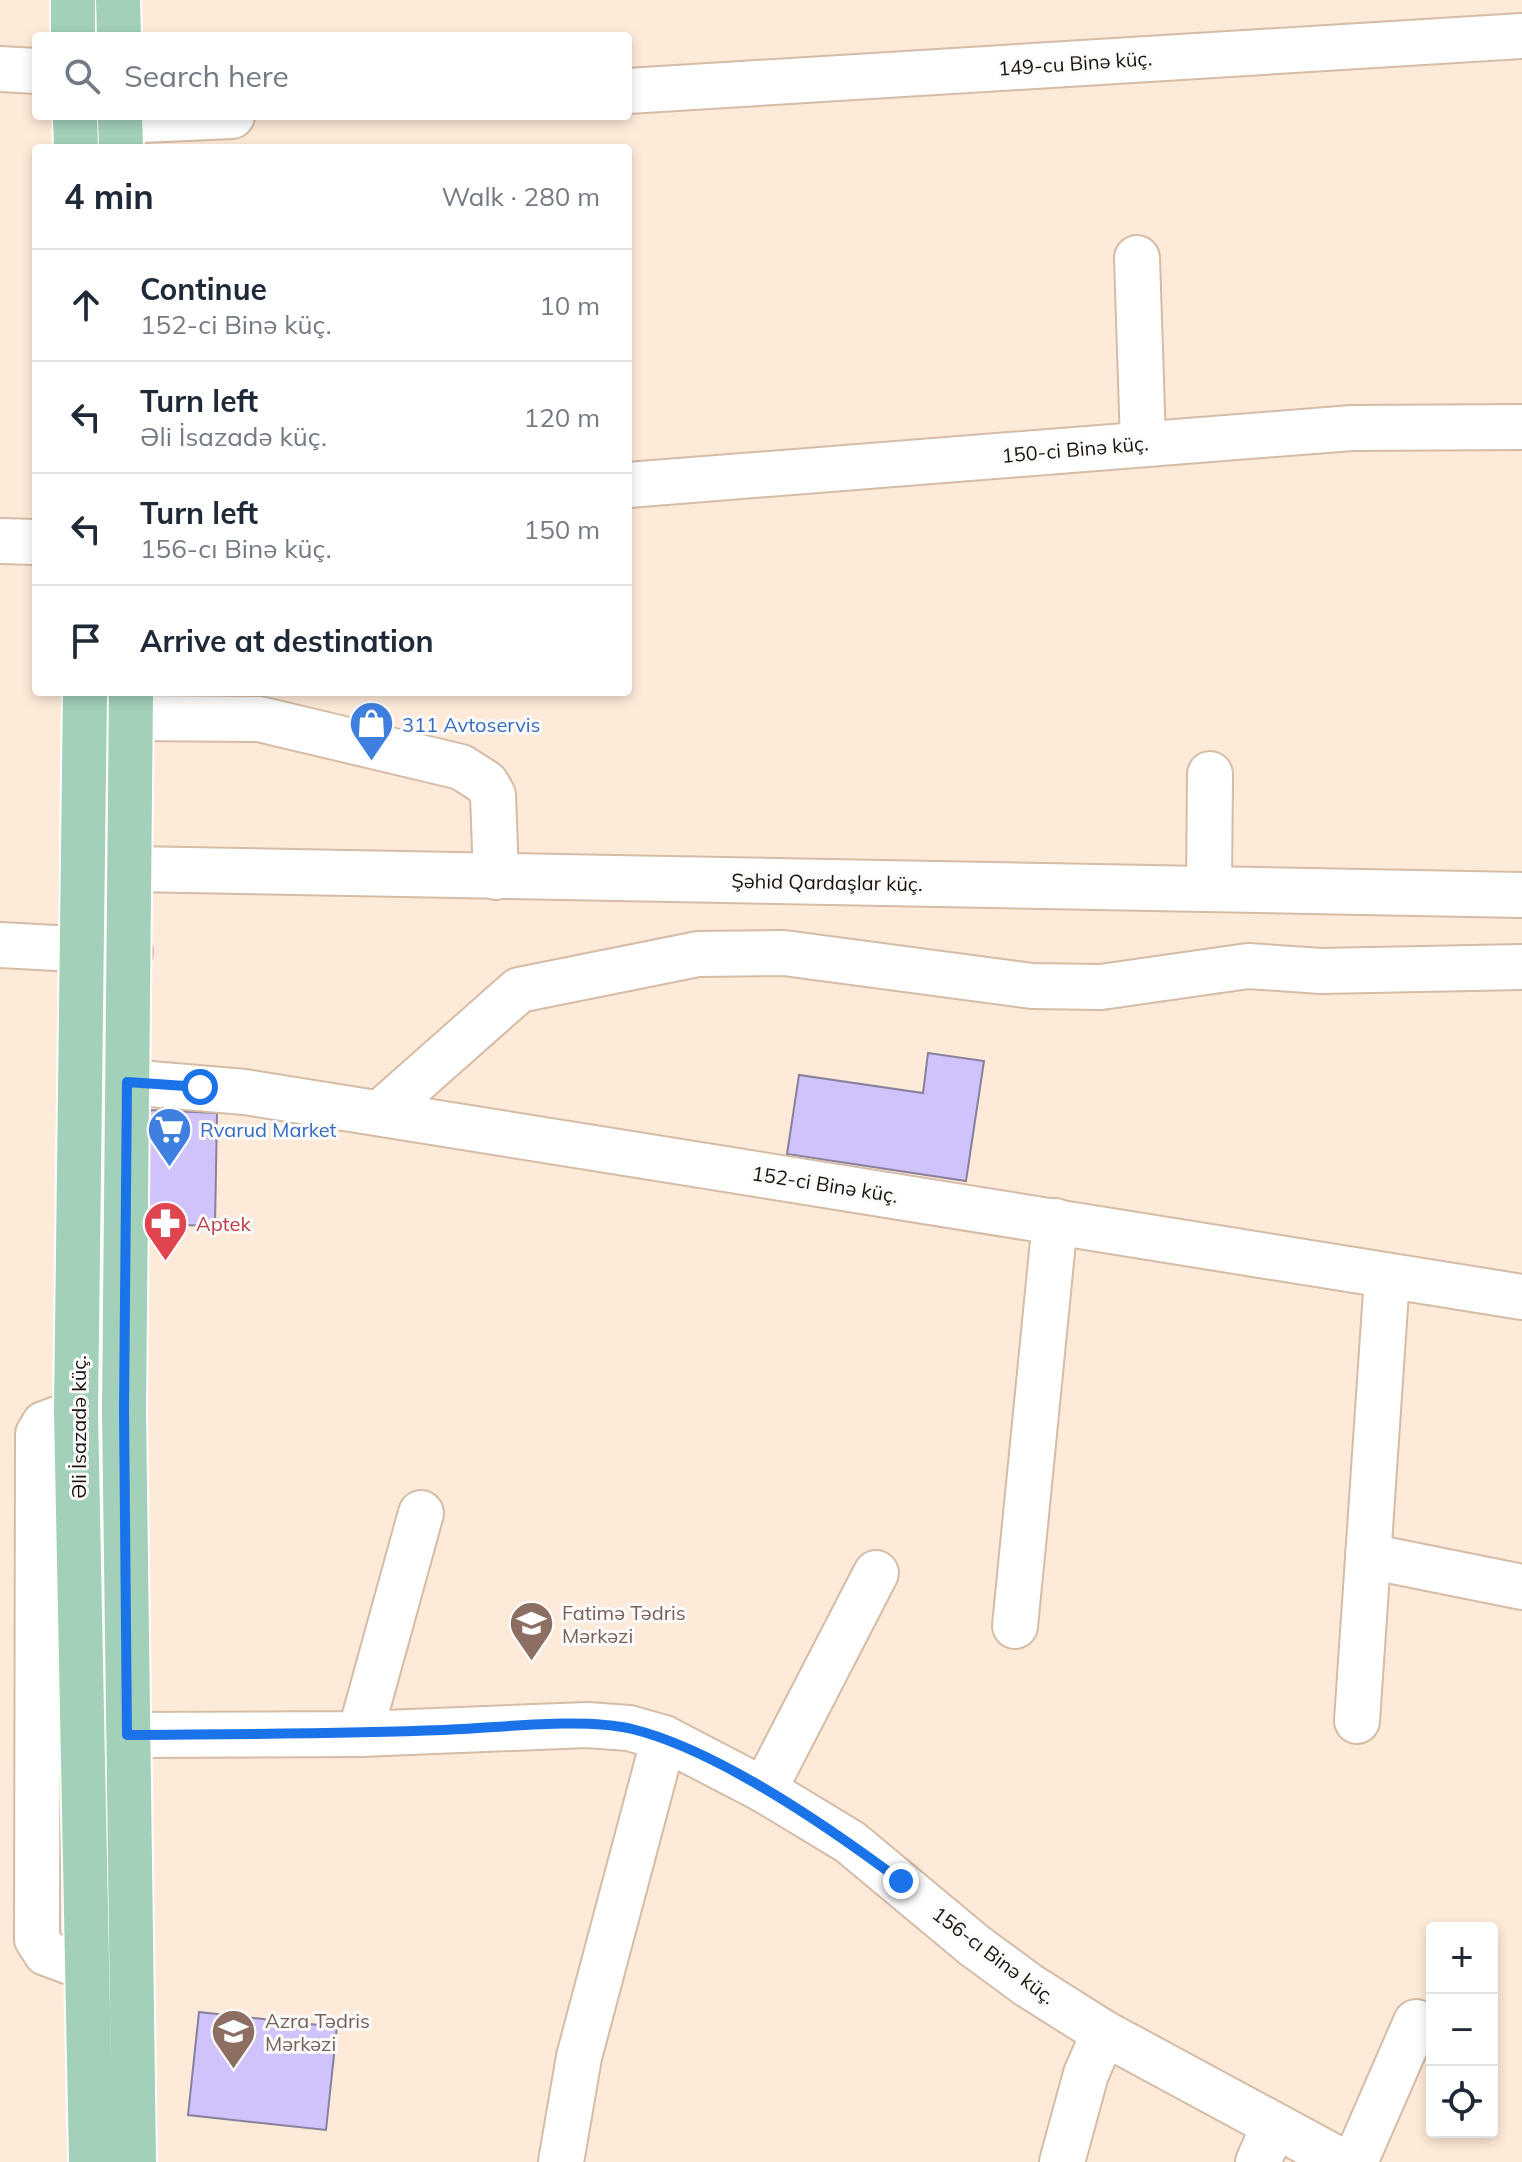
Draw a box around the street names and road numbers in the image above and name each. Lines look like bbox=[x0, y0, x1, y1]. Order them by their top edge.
street label: 149-cu Binə küç. bbox=[997, 45, 1153, 81]
street label: 150-ci Binə küç. bbox=[1000, 430, 1150, 468]
street label: Şəhid Qardaşlar küç. bbox=[731, 868, 923, 896]
street label: 152-ci Binə küç. bbox=[750, 1160, 900, 1208]
street label: Əli İsazadə küç. bbox=[66, 1355, 91, 1499]
street label: 156-cı Binə küç. bbox=[928, 1901, 1060, 2009]

